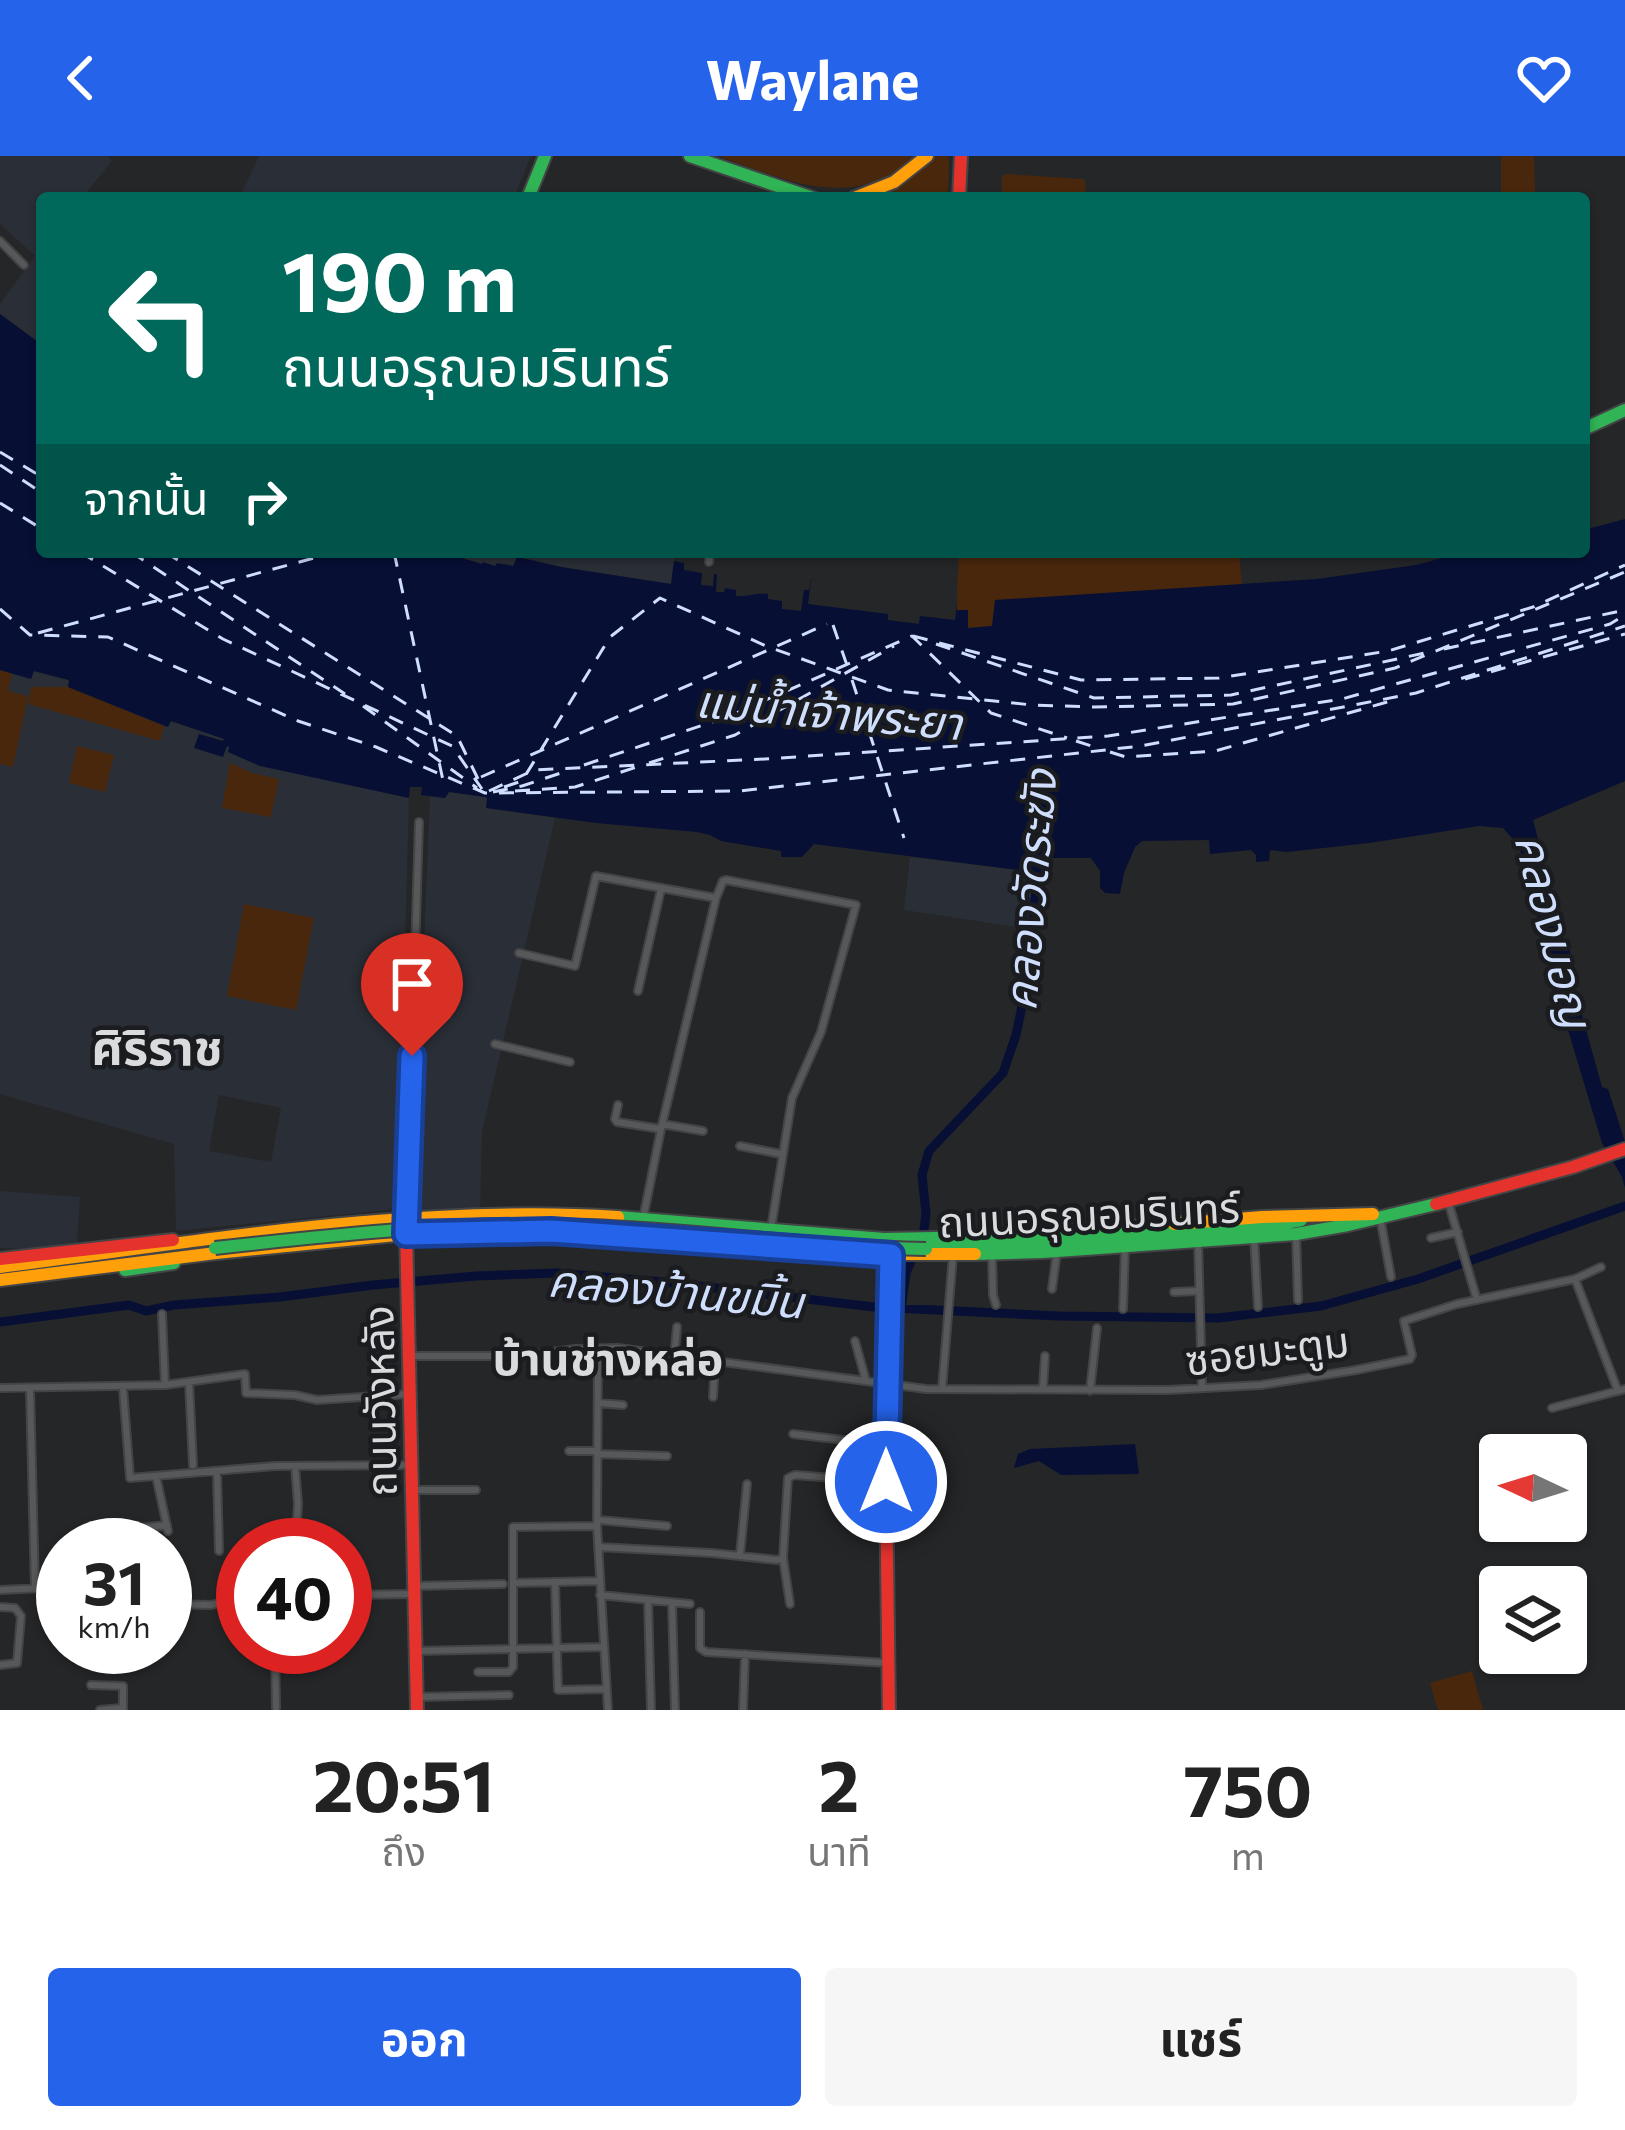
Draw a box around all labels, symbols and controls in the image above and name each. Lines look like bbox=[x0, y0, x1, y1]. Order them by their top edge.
icon: back bbox=[48, 45, 114, 111]
text: Waylane bbox=[706, 45, 919, 111]
icon: heart bbox=[1511, 45, 1577, 111]
text: 190 m bbox=[282, 227, 517, 329]
icon: left bbox=[84, 240, 240, 396]
text: ถนนอรุณอมรินทร์ bbox=[282, 331, 670, 397]
icon: right bbox=[232, 468, 298, 534]
text: จากนั้น bbox=[84, 469, 208, 524]
water label: แม่น้ำเจ้าพระยา bbox=[694, 671, 966, 749]
water label: คลองวัดระฆัง bbox=[990, 766, 1066, 1013]
water label: คลองมอญ bbox=[1505, 827, 1607, 1036]
pin bbox=[361, 933, 463, 1056]
icon: arrive bbox=[379, 951, 445, 1017]
district label: ศิริราช bbox=[92, 1016, 223, 1075]
street label: ถนนอรุณอมรินทร์ bbox=[937, 1179, 1242, 1249]
water label: คลองบ้านขมิ้น bbox=[546, 1250, 808, 1328]
street label: ถนนวังหลัง bbox=[350, 1305, 406, 1497]
street label: ซอยมะตูม bbox=[1182, 1313, 1352, 1387]
district label: บ้านช่างหล่อ bbox=[492, 1329, 724, 1384]
position arrow bbox=[823, 1419, 949, 1545]
north arrow bbox=[1479, 1434, 1587, 1542]
map controls bbox=[1479, 1434, 1587, 1674]
speed limit sign: 40 bbox=[216, 1518, 372, 1674]
text: 31 bbox=[83, 1544, 145, 1617]
button: layers bbox=[1479, 1566, 1587, 1674]
text: km/h bbox=[78, 1607, 150, 1644]
text: 20:51 bbox=[313, 1739, 495, 1827]
text: 2 bbox=[819, 1739, 859, 1827]
text: 750 bbox=[1183, 1744, 1312, 1832]
text: ถึง bbox=[381, 1826, 426, 1874]
text: นาที bbox=[807, 1826, 871, 1874]
text: m bbox=[1231, 1830, 1265, 1878]
button: ออก bbox=[48, 1968, 801, 2106]
button: แชร์ bbox=[825, 1968, 1577, 2106]

